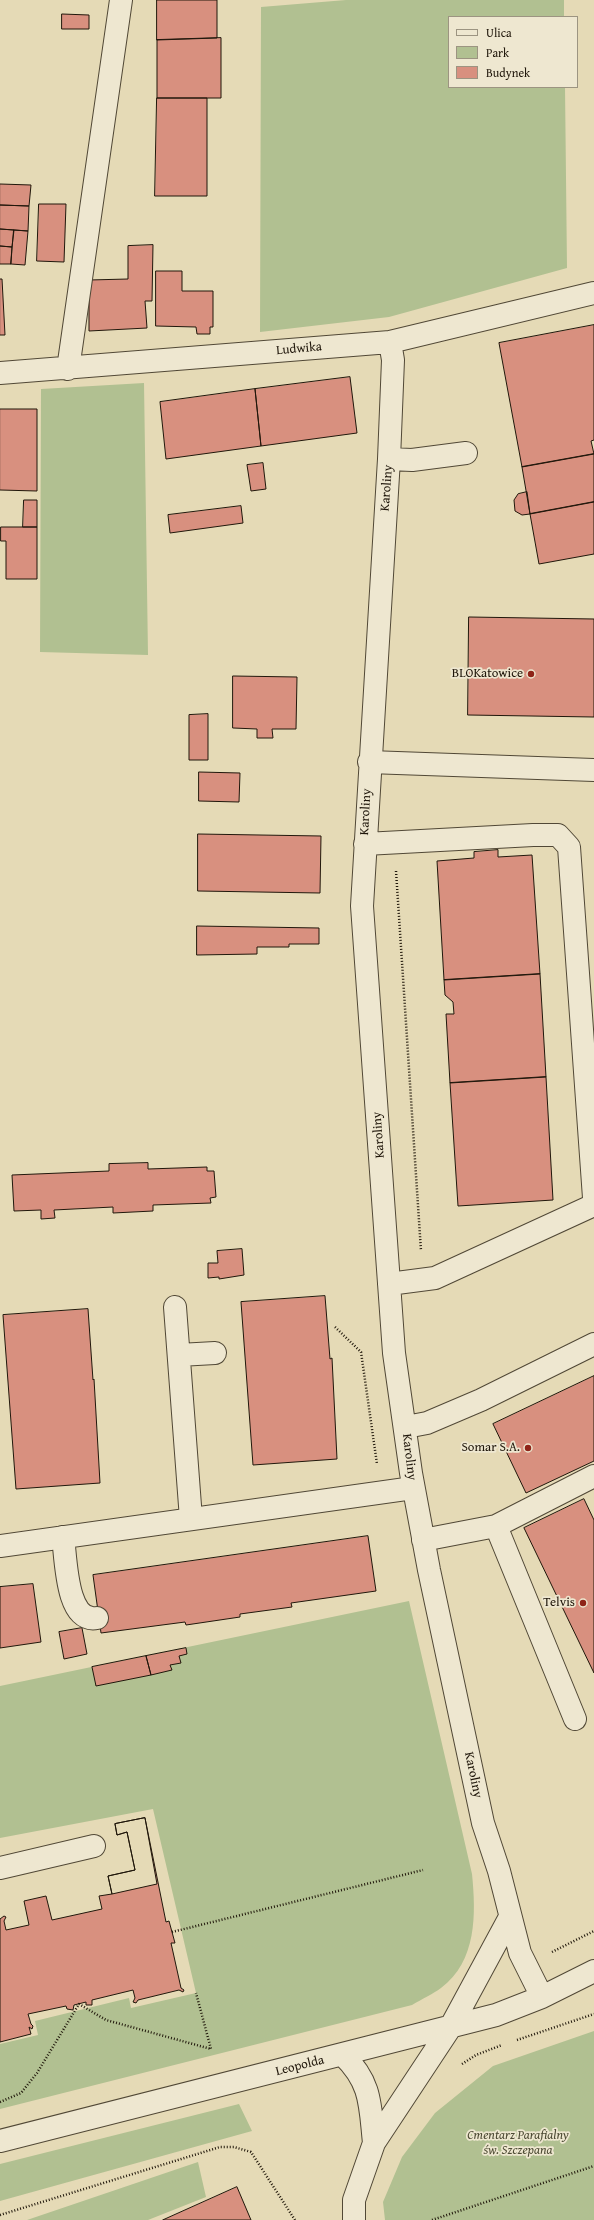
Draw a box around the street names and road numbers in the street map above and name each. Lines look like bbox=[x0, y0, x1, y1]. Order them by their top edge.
street label: Ludwika bbox=[275, 339, 323, 359]
street label: Karoliny bbox=[378, 464, 396, 512]
street label: Karoliny bbox=[357, 788, 375, 836]
street label: Karoliny bbox=[370, 1111, 388, 1159]
street label: Karoliny bbox=[398, 1433, 420, 1481]
street label: Karoliny bbox=[461, 1751, 485, 1799]
street label: Leopolda bbox=[274, 2052, 326, 2080]

